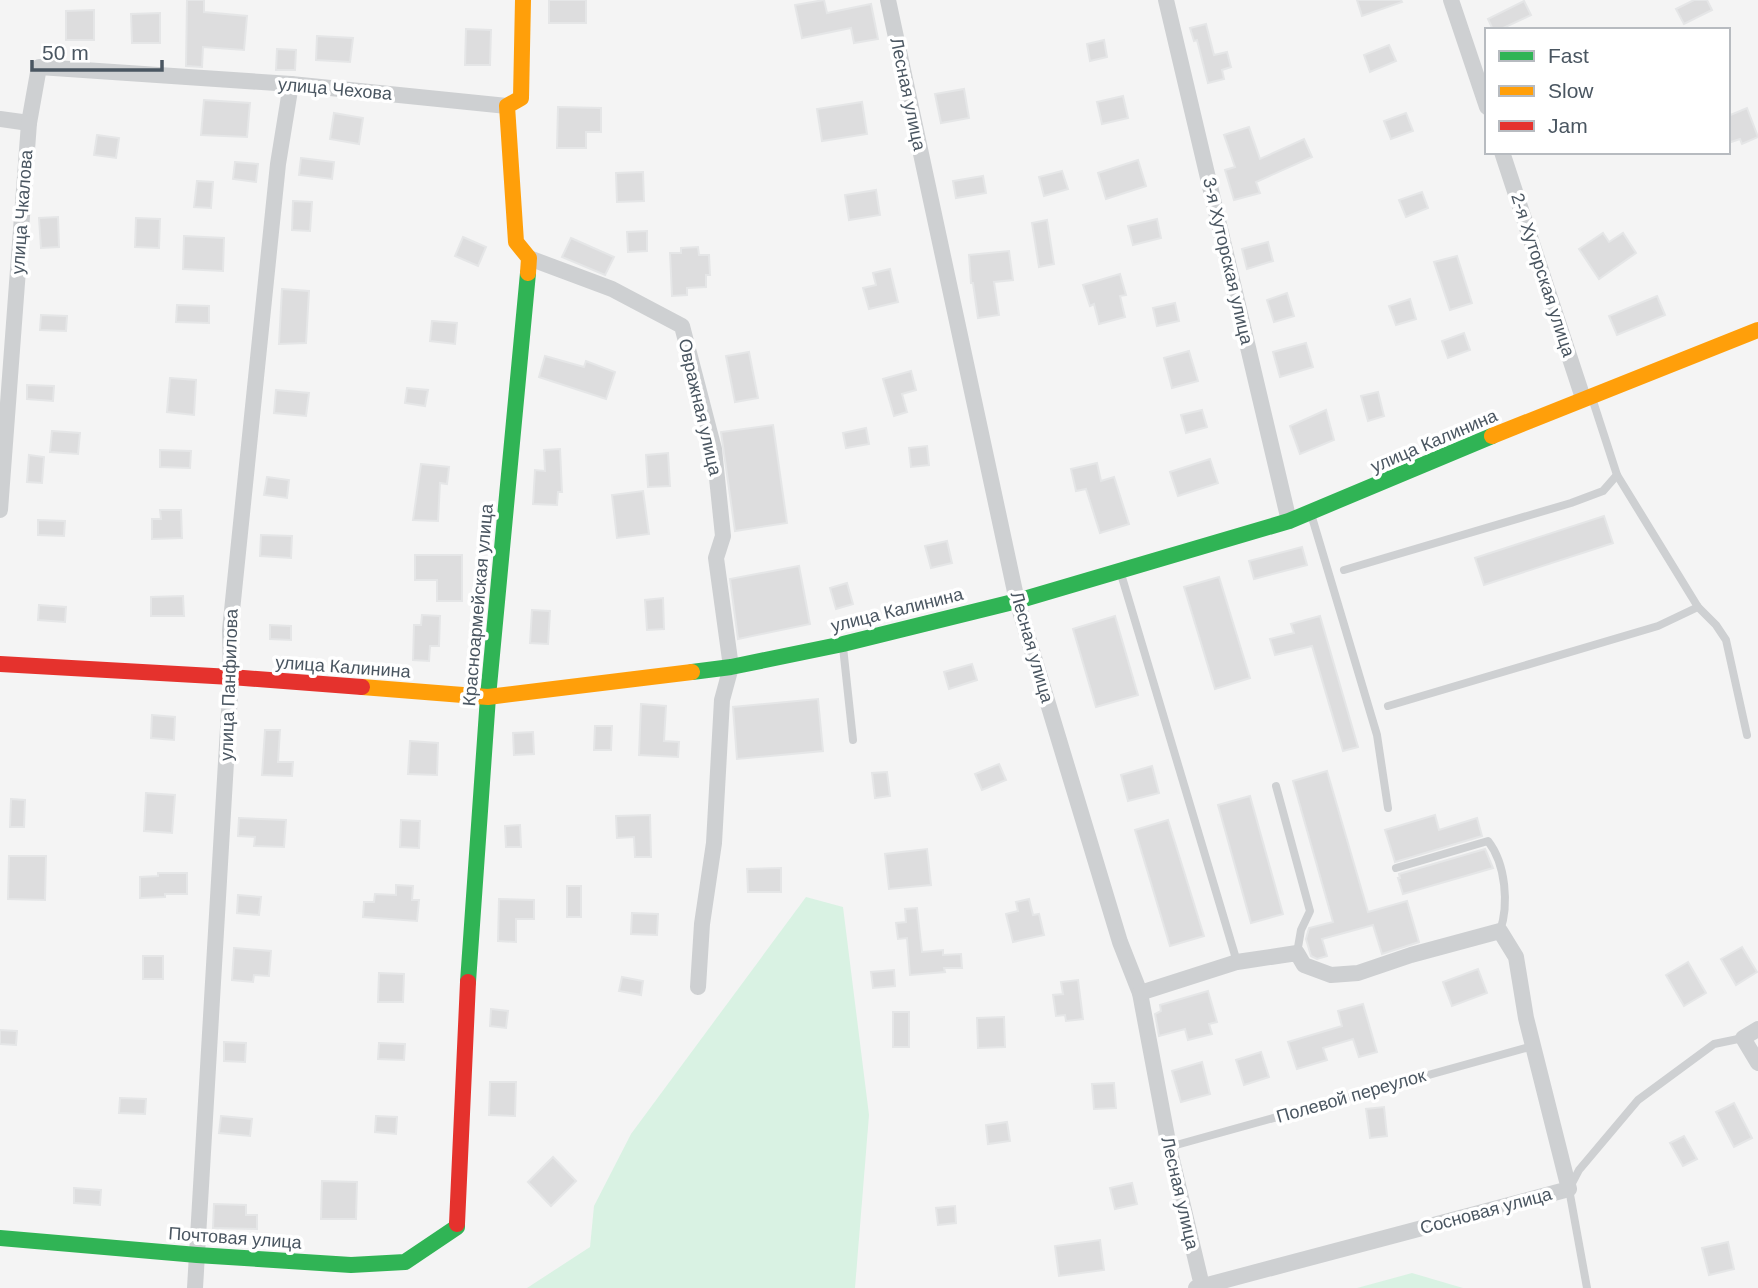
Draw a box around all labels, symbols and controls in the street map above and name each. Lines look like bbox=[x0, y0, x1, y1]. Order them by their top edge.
scale bar bbox=[32, 28, 161, 72]
legend bbox=[1485, 28, 1730, 154]
street label: Лесная улица bbox=[886, 36, 930, 153]
text: 50 m bbox=[42, 41, 89, 64]
text: Fast bbox=[1548, 44, 1589, 67]
street label: улица Чехова bbox=[277, 74, 394, 104]
text: Slow bbox=[1548, 79, 1594, 102]
text: Jam bbox=[1548, 114, 1588, 137]
street label: улица Чкалова bbox=[8, 148, 36, 275]
street label: 3-я Хуторская улица bbox=[1199, 175, 1257, 347]
street label: 2-я Хуторская улица bbox=[1507, 191, 1579, 360]
street label: Овражная улица bbox=[675, 337, 726, 478]
street label: улица Калинина bbox=[1368, 405, 1501, 477]
street label: Красноармейская улица bbox=[459, 502, 497, 707]
street label: улица Калинина bbox=[829, 584, 966, 636]
street label: Лесная улица bbox=[1007, 589, 1058, 706]
street label: улица Панфилова bbox=[216, 608, 242, 761]
street label: улица Калинина bbox=[275, 652, 412, 682]
street label: Полевой переулок bbox=[1274, 1065, 1428, 1127]
street label: Лесная улица bbox=[1157, 1135, 1203, 1252]
street label: Сосновая улица bbox=[1418, 1184, 1555, 1238]
street label: Почтовая улица bbox=[168, 1223, 303, 1253]

